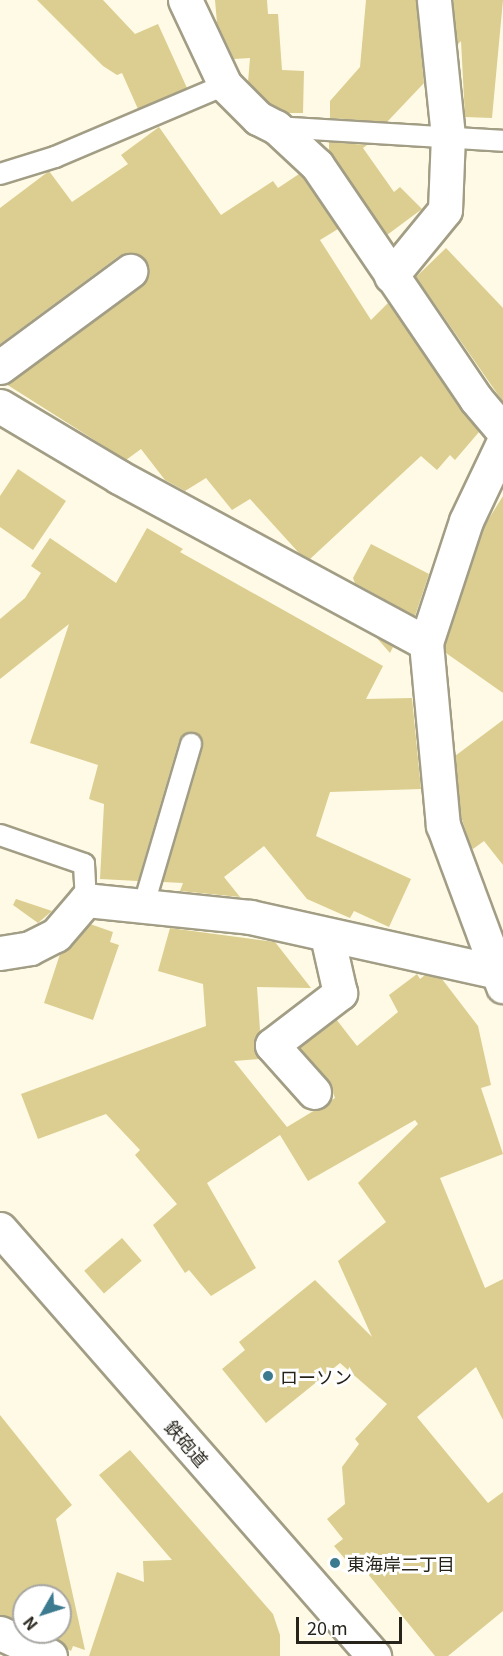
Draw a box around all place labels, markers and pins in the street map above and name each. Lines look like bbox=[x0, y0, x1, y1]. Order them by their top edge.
place label: ローソン bbox=[280, 1365, 352, 1387]
marker: ローソン bbox=[261, 1369, 275, 1383]
place label: 東海岸二丁目 bbox=[347, 1552, 455, 1574]
marker: 東海岸二丁目 bbox=[328, 1556, 342, 1570]

